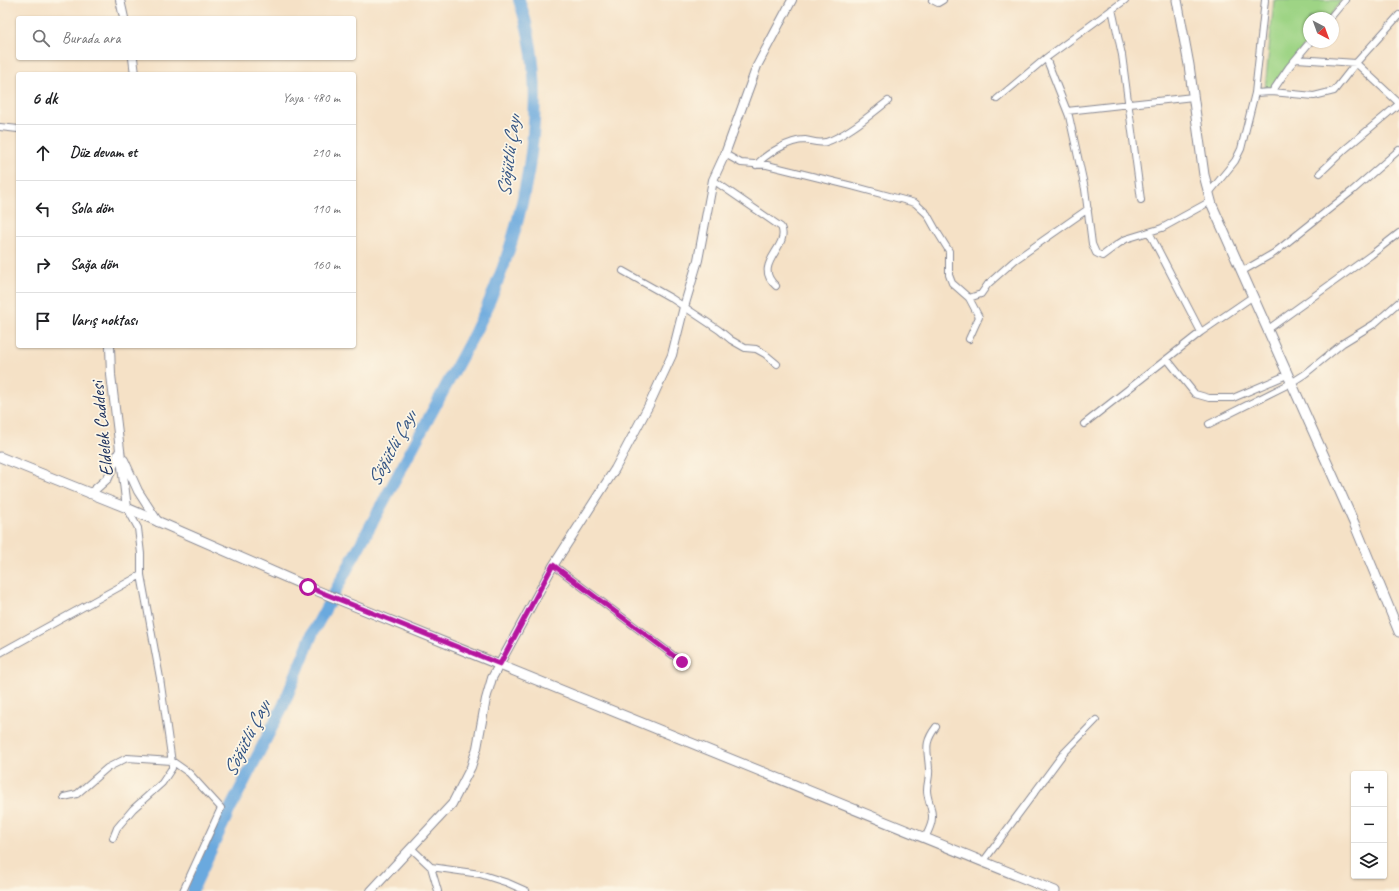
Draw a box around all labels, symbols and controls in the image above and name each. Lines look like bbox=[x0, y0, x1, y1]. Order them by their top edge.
north arrow bbox=[1303, 12, 1339, 48]
search box bbox=[16, 16, 356, 60]
icon: search bbox=[30, 27, 52, 49]
text: Burada ara bbox=[62, 29, 120, 48]
text: 6 dk bbox=[32, 88, 57, 109]
text: Yaya · 480 m bbox=[283, 90, 340, 106]
water label: Söğütlü Çayı bbox=[491, 112, 526, 198]
icon: ahead bbox=[32, 142, 54, 164]
text: Düz devam et bbox=[70, 143, 137, 162]
text: 210 m bbox=[312, 145, 340, 161]
icon: left bbox=[32, 198, 54, 220]
text: Sola dön bbox=[70, 199, 113, 218]
text: 110 m bbox=[312, 201, 340, 217]
icon: right bbox=[32, 254, 54, 276]
text: Sağa dön bbox=[70, 255, 118, 274]
text: 160 m bbox=[312, 257, 340, 273]
icon: arrive bbox=[32, 310, 54, 332]
text: Varış noktası bbox=[70, 311, 137, 330]
street label: Eldelek Caddesi bbox=[85, 378, 119, 478]
water label: Söğütlü Çayı bbox=[361, 404, 423, 490]
route start bbox=[299, 578, 317, 596]
route end bbox=[673, 653, 691, 671]
water label: Söğütlü Çayı bbox=[217, 694, 277, 781]
map controls bbox=[1351, 771, 1387, 879]
button: + bbox=[1351, 771, 1387, 807]
button: − bbox=[1351, 807, 1387, 843]
button: layers bbox=[1351, 843, 1387, 879]

